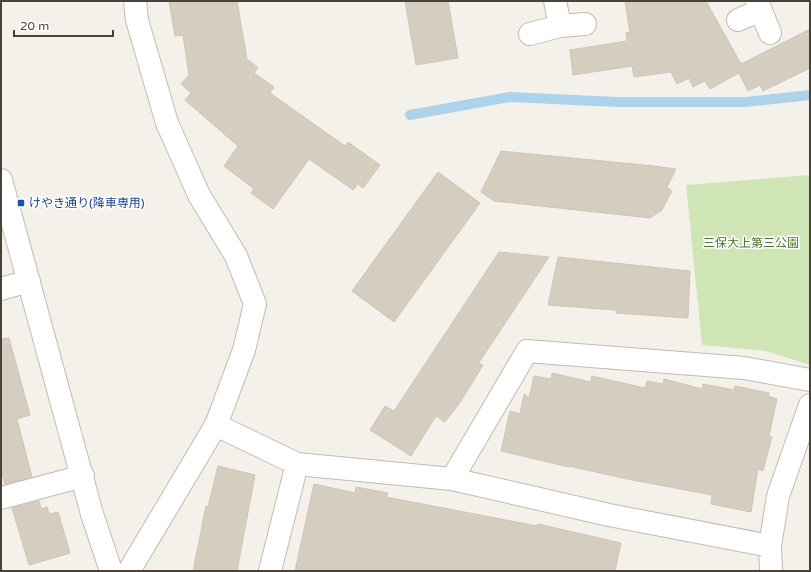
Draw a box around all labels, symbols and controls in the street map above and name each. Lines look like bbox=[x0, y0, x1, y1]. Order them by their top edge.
scale bar bbox=[14, 12, 113, 38]
text: 20 m bbox=[20, 19, 49, 33]
place label: けやき通り(降車専用) bbox=[29, 196, 145, 210]
marker: けやき通り(降車専用) bbox=[16, 198, 26, 208]
park label: 三保大上第三公園 bbox=[703, 236, 799, 250]

